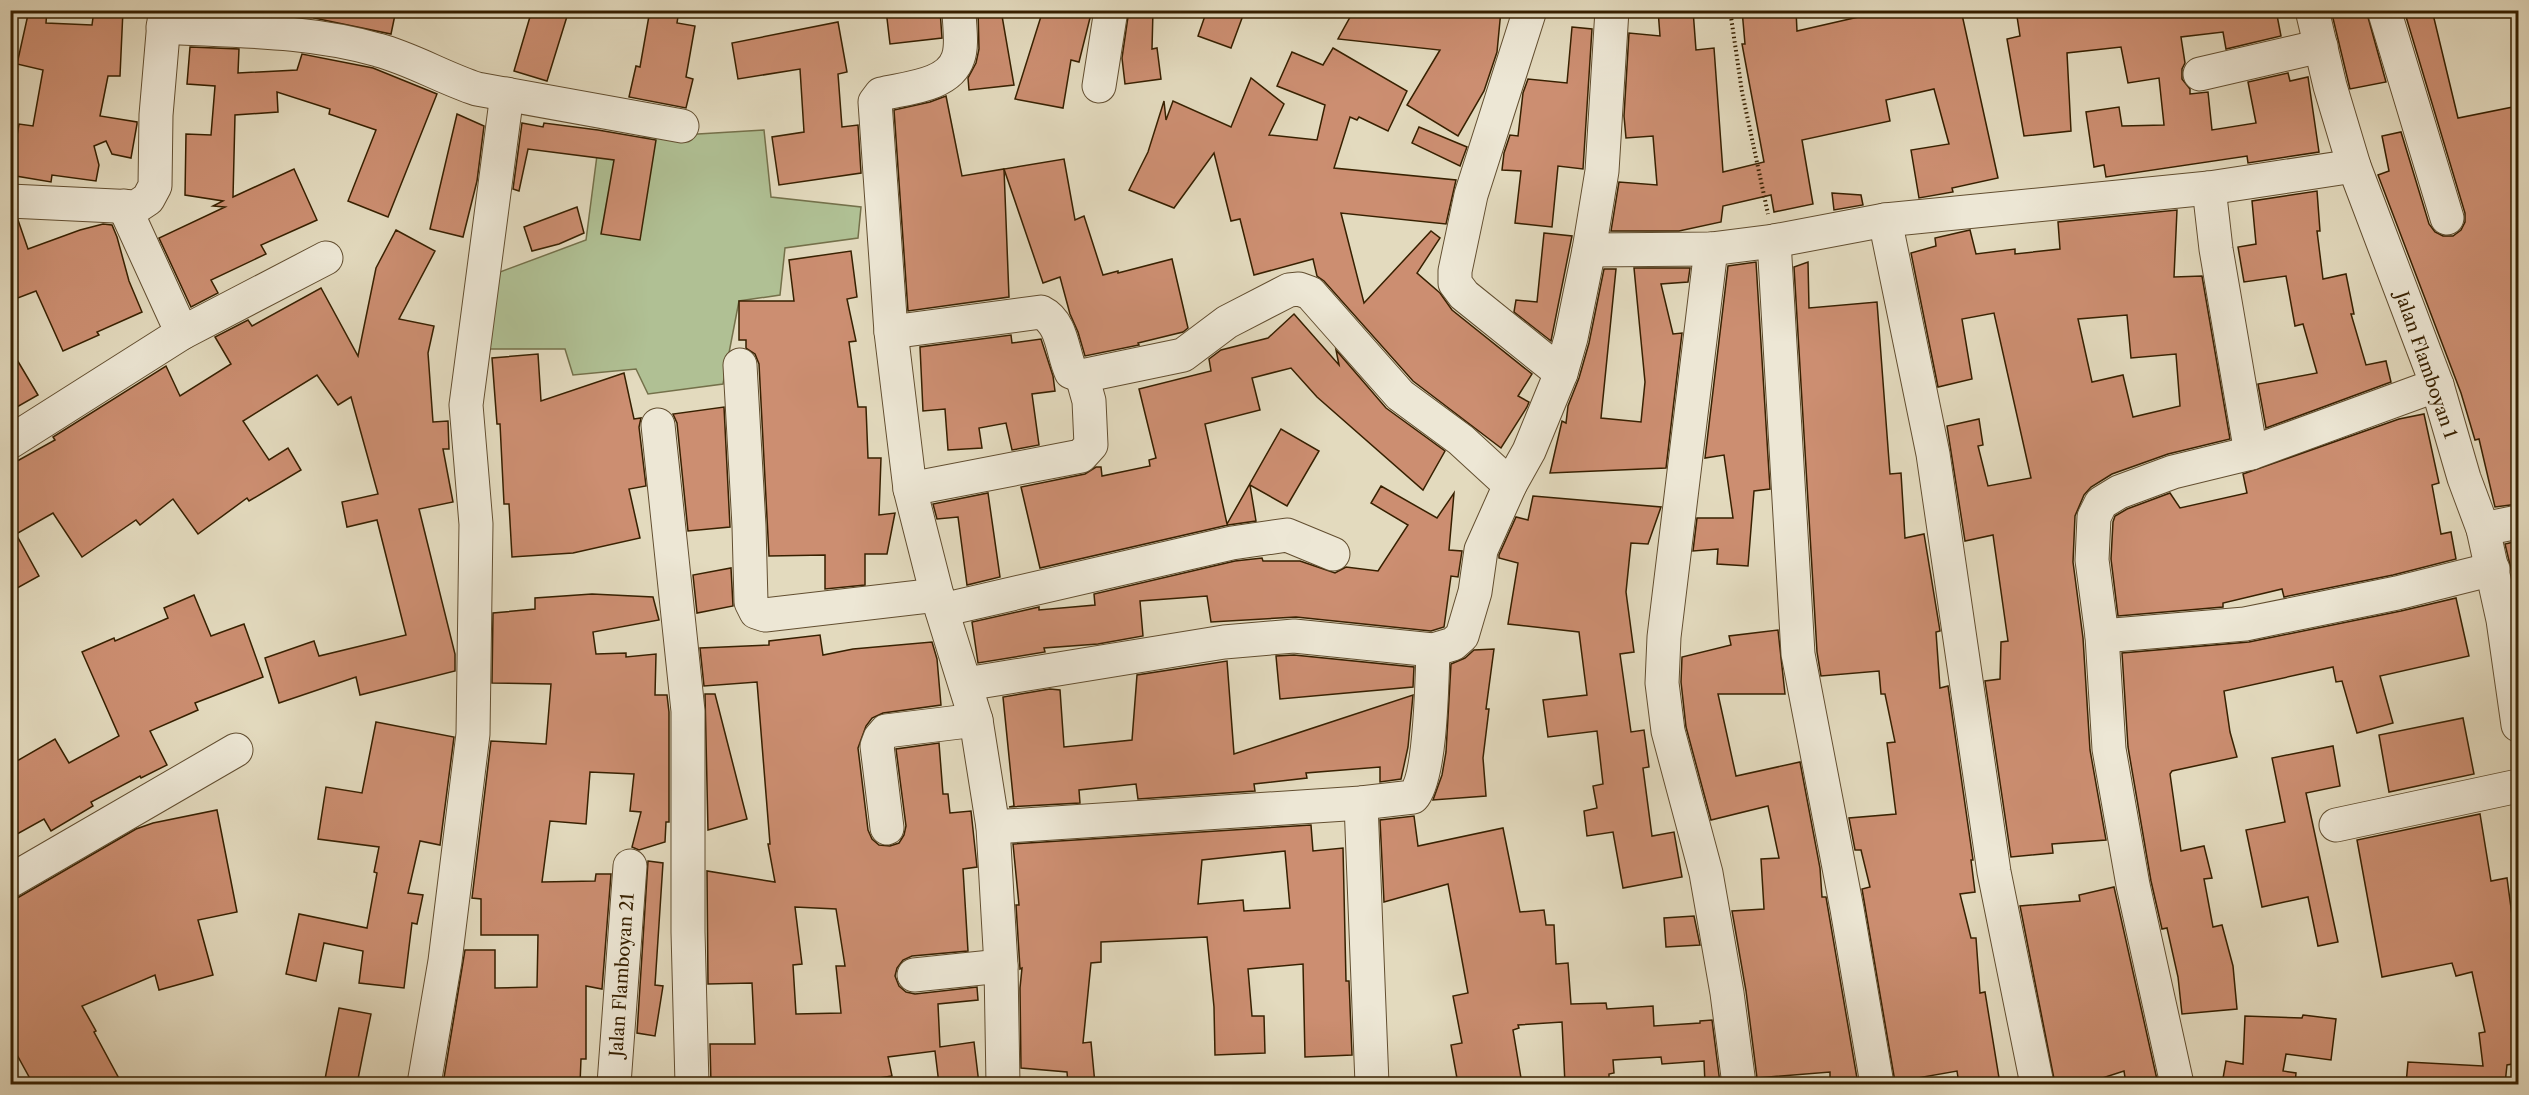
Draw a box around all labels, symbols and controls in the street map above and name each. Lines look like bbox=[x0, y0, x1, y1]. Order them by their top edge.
street label: Jalan Flamboyan 1 bbox=[2390, 286, 2462, 442]
street label: Jalan Flamboyan 21 bbox=[605, 892, 639, 1061]

